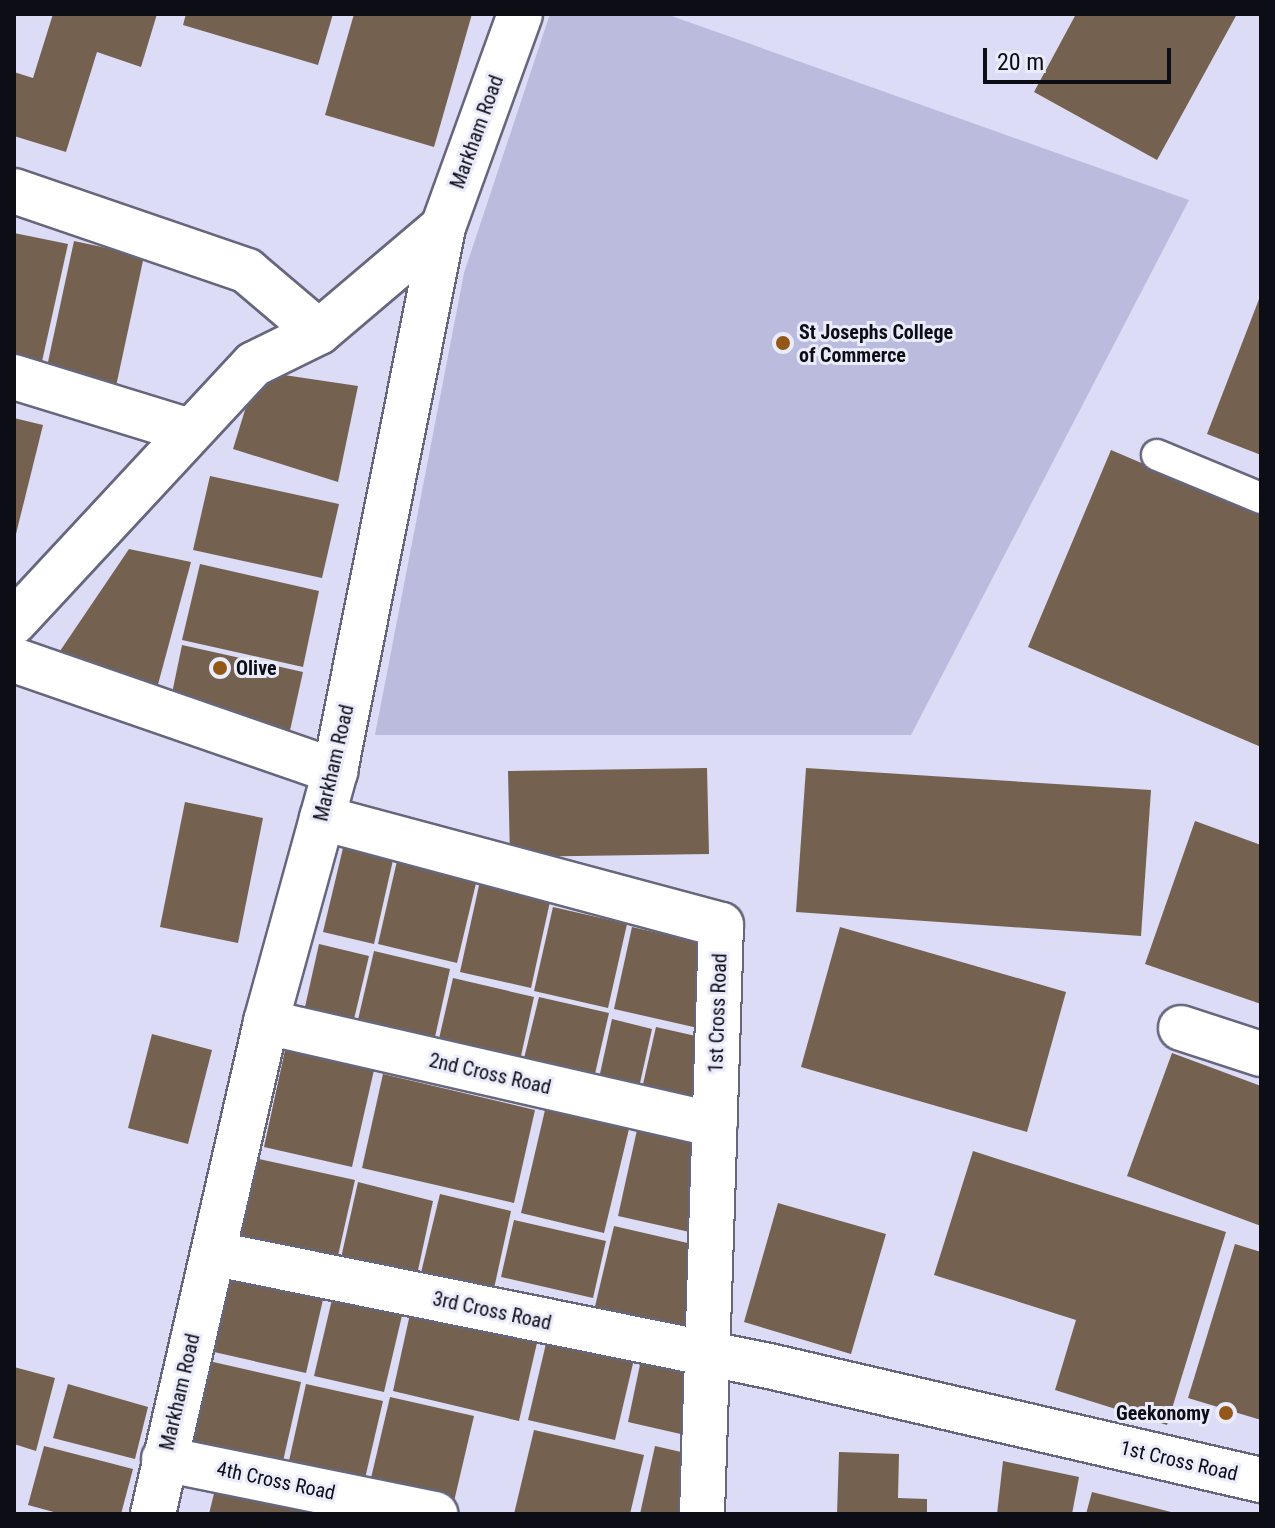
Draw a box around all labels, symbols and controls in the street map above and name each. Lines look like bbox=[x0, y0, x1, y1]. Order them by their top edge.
scale bar bbox=[987, 32, 1175, 82]
text: 20 m bbox=[997, 48, 1044, 76]
street label: Markham Road bbox=[445, 72, 509, 192]
place label: St Josephs College of Commerce bbox=[799, 320, 953, 367]
marker: St Josephs College of Commerce bbox=[774, 334, 792, 352]
place label: Olive bbox=[236, 656, 277, 680]
marker: Olive bbox=[211, 659, 229, 677]
street label: Markham Road bbox=[309, 702, 359, 824]
street label: 1st Cross Road bbox=[704, 953, 732, 1073]
street label: 2nd Cross Road bbox=[427, 1048, 553, 1100]
street label: 3rd Cross Road bbox=[431, 1287, 553, 1335]
street label: Markham Road bbox=[155, 1331, 205, 1453]
place label: Geekonomy bbox=[1116, 1401, 1210, 1425]
marker: Geekonomy bbox=[1217, 1404, 1235, 1422]
street label: 1st Cross Road bbox=[1118, 1436, 1240, 1486]
street label: 4th Cross Road bbox=[215, 1457, 337, 1505]

